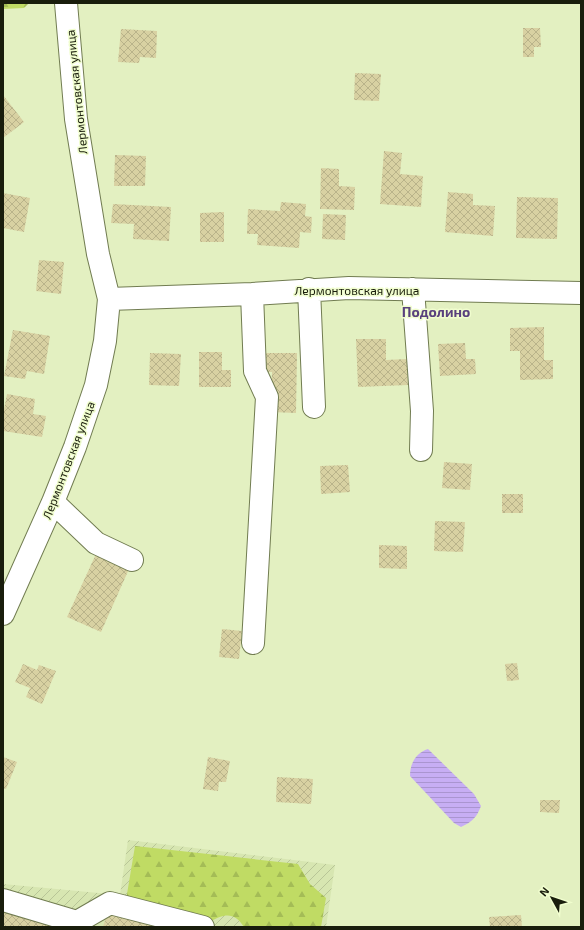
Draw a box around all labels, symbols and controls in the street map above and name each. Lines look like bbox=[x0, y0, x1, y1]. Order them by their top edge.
street label: Лермонтовская улица bbox=[63, 29, 90, 155]
street label: Лермонтовская улица bbox=[294, 283, 420, 298]
district label: Подолино bbox=[402, 303, 470, 320]
street label: Лермонтовская улица bbox=[39, 399, 98, 521]
north arrow bbox=[532, 878, 572, 918]
text: N bbox=[536, 884, 552, 898]

